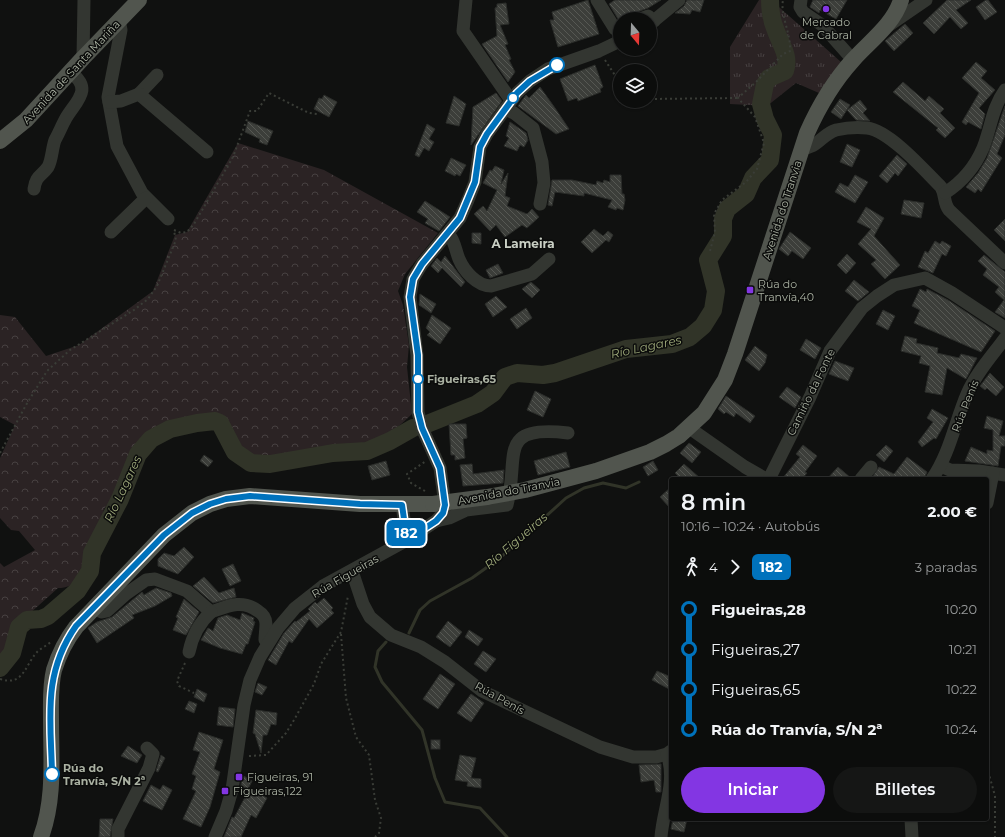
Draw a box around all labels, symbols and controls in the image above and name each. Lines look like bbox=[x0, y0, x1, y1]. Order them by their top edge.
marker: Mercado de Cabral bbox=[821, 4, 831, 14]
north arrow bbox=[613, 12, 657, 56]
map controls bbox=[613, 12, 657, 108]
place label: Mercado de Cabral bbox=[800, 15, 852, 42]
street label: Avenida de Santa Mariña bbox=[19, 17, 123, 127]
unlabelled marker bbox=[549, 57, 565, 73]
button: layers bbox=[613, 64, 657, 108]
unlabelled marker bbox=[507, 92, 519, 104]
street label: Avenida do Tranvia bbox=[759, 158, 805, 262]
district label: A Lameira bbox=[490, 236, 555, 251]
place label: Rúa do Tranvía,40 bbox=[758, 277, 814, 304]
marker: Rúa do Tranvía,40 bbox=[745, 285, 755, 295]
water label: Río Lagares bbox=[609, 332, 683, 361]
street label: Camiño da Fonte bbox=[784, 346, 838, 438]
place label: Figueiras,65 bbox=[427, 372, 497, 386]
marker: Figueiras,65 bbox=[412, 373, 424, 385]
street label: Rúa Penís bbox=[948, 377, 982, 434]
water label: Río Lagares bbox=[101, 453, 145, 525]
street label: Avenida do Tranvia bbox=[457, 474, 561, 508]
text: 8 min bbox=[681, 489, 746, 516]
text: 2.00 € bbox=[927, 502, 977, 521]
water label: Río Figueiras bbox=[481, 509, 550, 572]
text: 10:16 – 10:24 · Autobús bbox=[681, 518, 820, 534]
line badge: 182 bbox=[383, 520, 429, 546]
text: 182 bbox=[395, 524, 418, 542]
street label: Rúa Figueiras bbox=[309, 551, 382, 601]
icon: walk bbox=[681, 556, 703, 578]
icon: forward bbox=[724, 556, 746, 578]
text: 182 bbox=[760, 558, 783, 576]
text: 4 bbox=[709, 559, 718, 575]
text: 3 paradas bbox=[915, 559, 977, 575]
text: Figueiras,28 bbox=[711, 600, 806, 619]
text: 10:20 bbox=[945, 601, 977, 617]
text: Figueiras,27 bbox=[711, 640, 800, 659]
text: 10:21 bbox=[949, 641, 977, 657]
street label: Rúa Penís bbox=[473, 679, 528, 718]
text: Figueiras,65 bbox=[711, 680, 800, 699]
text: 10:22 bbox=[946, 681, 977, 697]
text: Rúa do Tranvía, S/N 2ª bbox=[711, 720, 882, 739]
text: 10:24 bbox=[945, 721, 977, 737]
place label: Rúa do Tranvía, S/N 2ª bbox=[63, 761, 145, 788]
marker: Rúa do Tranvía, S/N 2ª bbox=[44, 766, 60, 782]
button: Iniciar bbox=[681, 767, 825, 813]
button: Billetes bbox=[833, 767, 977, 813]
place label: Figueiras, 91 bbox=[247, 770, 313, 784]
marker: Figueiras, 91 bbox=[234, 772, 244, 782]
place label: Figueiras,122 bbox=[233, 784, 302, 798]
marker: Figueiras,122 bbox=[220, 786, 230, 796]

